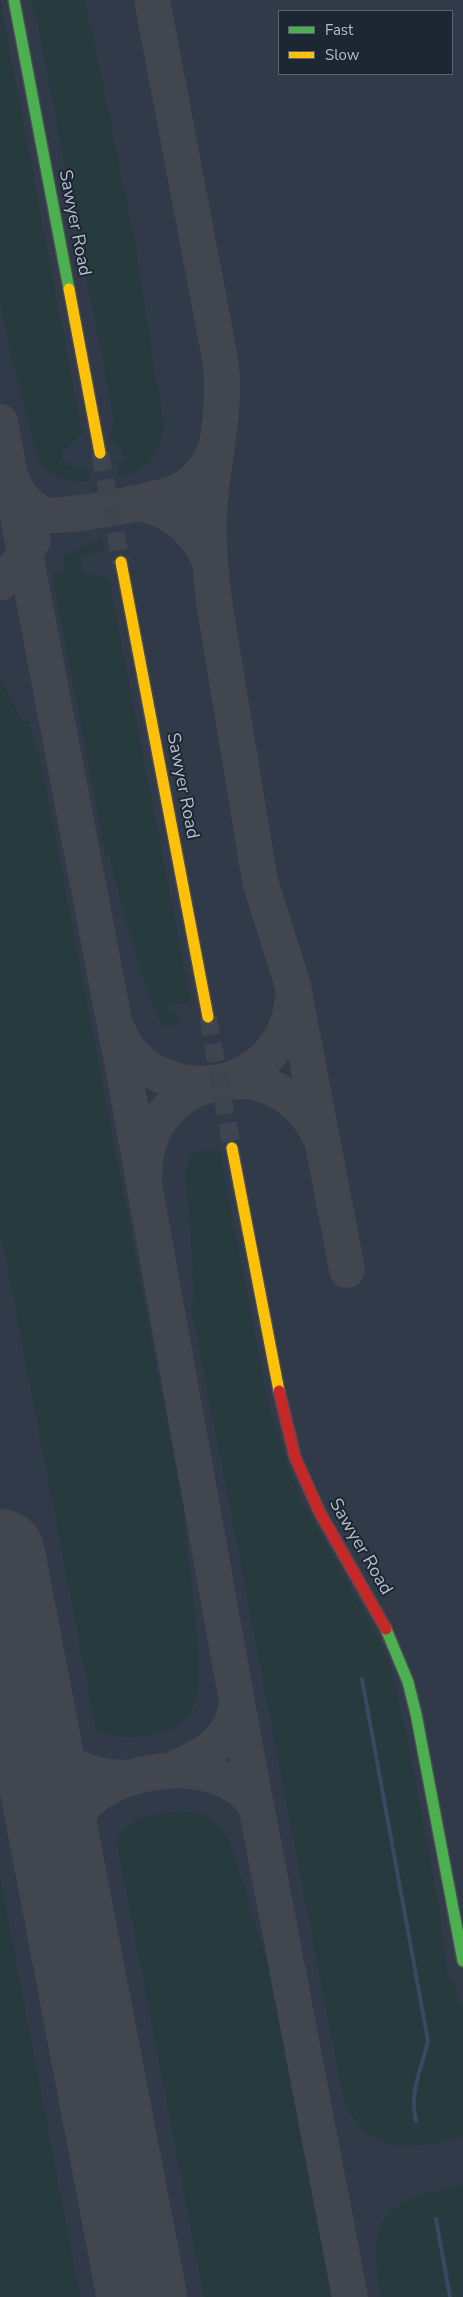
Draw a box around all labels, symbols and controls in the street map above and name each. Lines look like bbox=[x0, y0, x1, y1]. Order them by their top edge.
legend bbox=[278, 10, 453, 75]
text: Fast bbox=[325, 20, 353, 40]
text: Slow bbox=[325, 45, 359, 65]
street label: Sawyer Road bbox=[53, 168, 95, 278]
street label: Sawyer Road bbox=[161, 731, 203, 841]
street label: Sawyer Road bbox=[324, 1495, 396, 1599]

